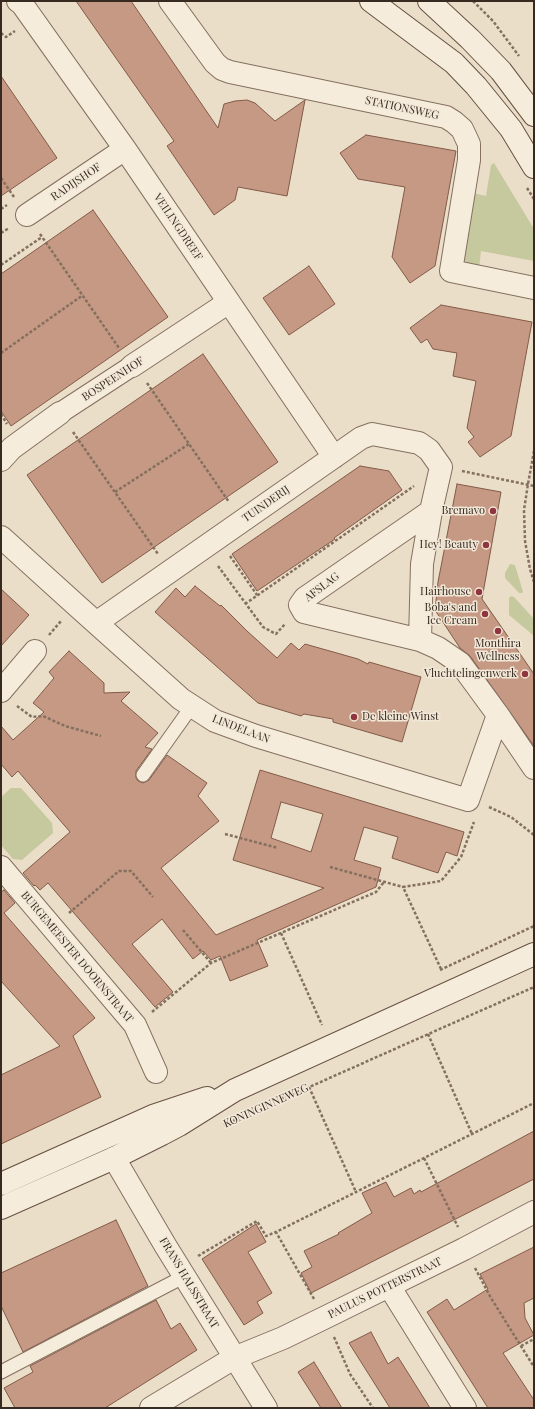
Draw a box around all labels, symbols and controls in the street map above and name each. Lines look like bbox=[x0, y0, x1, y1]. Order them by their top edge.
street label: STATIONSWEG bbox=[364, 94, 440, 122]
street label: RADIJSHOF bbox=[48, 160, 104, 204]
street label: VEILINGDREEF bbox=[151, 191, 205, 263]
street label: BOSPEENHOF bbox=[80, 354, 146, 404]
street label: TUINDERIJ bbox=[240, 483, 292, 525]
place label: Bremavo bbox=[441, 504, 485, 518]
marker: Bremavo bbox=[488, 506, 498, 516]
place label: Hey! Beauty bbox=[420, 538, 478, 552]
marker: Hey! Beauty bbox=[481, 540, 491, 550]
street label: AFSLAG bbox=[302, 570, 342, 604]
place label: Hairhouse bbox=[420, 585, 471, 599]
marker: Hairhouse bbox=[474, 587, 484, 597]
place label: Boba's and Ice Cream bbox=[425, 601, 477, 627]
marker: Boba's and Ice Cream bbox=[480, 609, 490, 619]
marker: Monthira Wellness bbox=[493, 626, 503, 636]
place label: Monthira Wellness bbox=[475, 637, 521, 663]
place label: Vluchtelingenwerk bbox=[424, 667, 517, 681]
marker: Vluchtelingenwerk bbox=[520, 669, 530, 679]
place label: De kleine Winst bbox=[362, 710, 439, 724]
street label: LINDELAAN bbox=[210, 712, 272, 746]
marker: De kleine Winst bbox=[349, 712, 359, 722]
street label: BURGEMEESTER DOORNSTRAAT bbox=[18, 889, 136, 1025]
street label: KONINGINNEWEG bbox=[221, 1081, 311, 1131]
street label: FRANS HALSSTRAAT bbox=[157, 1235, 221, 1331]
street label: PAULUS POTTERSTRAAT bbox=[326, 1255, 444, 1321]

